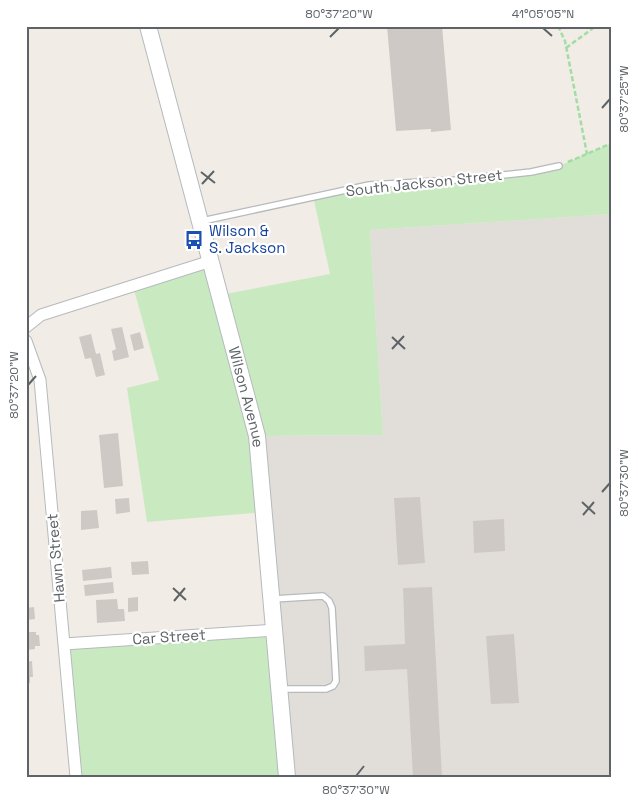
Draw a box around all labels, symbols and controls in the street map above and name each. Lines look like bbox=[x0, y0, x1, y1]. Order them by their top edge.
text: 80°37'20"W bbox=[305, 6, 373, 22]
text: 41°05'05"N bbox=[512, 6, 574, 22]
text: 80°37'25"W bbox=[616, 65, 632, 132]
street label: South Jackson Street bbox=[345, 165, 503, 200]
place label: Wilson & S. Jackson bbox=[209, 221, 286, 257]
bus stop icon: Wilson & S. Jackson bbox=[183, 229, 205, 251]
street label: Wilson Avenue bbox=[225, 344, 268, 448]
text: 80°37'20"W bbox=[6, 351, 22, 419]
text: 80°37'30"W bbox=[616, 449, 632, 517]
street label: Hawn Street bbox=[42, 513, 69, 603]
street label: Car Street bbox=[132, 624, 206, 649]
text: 80°37'30"W bbox=[322, 782, 390, 798]

